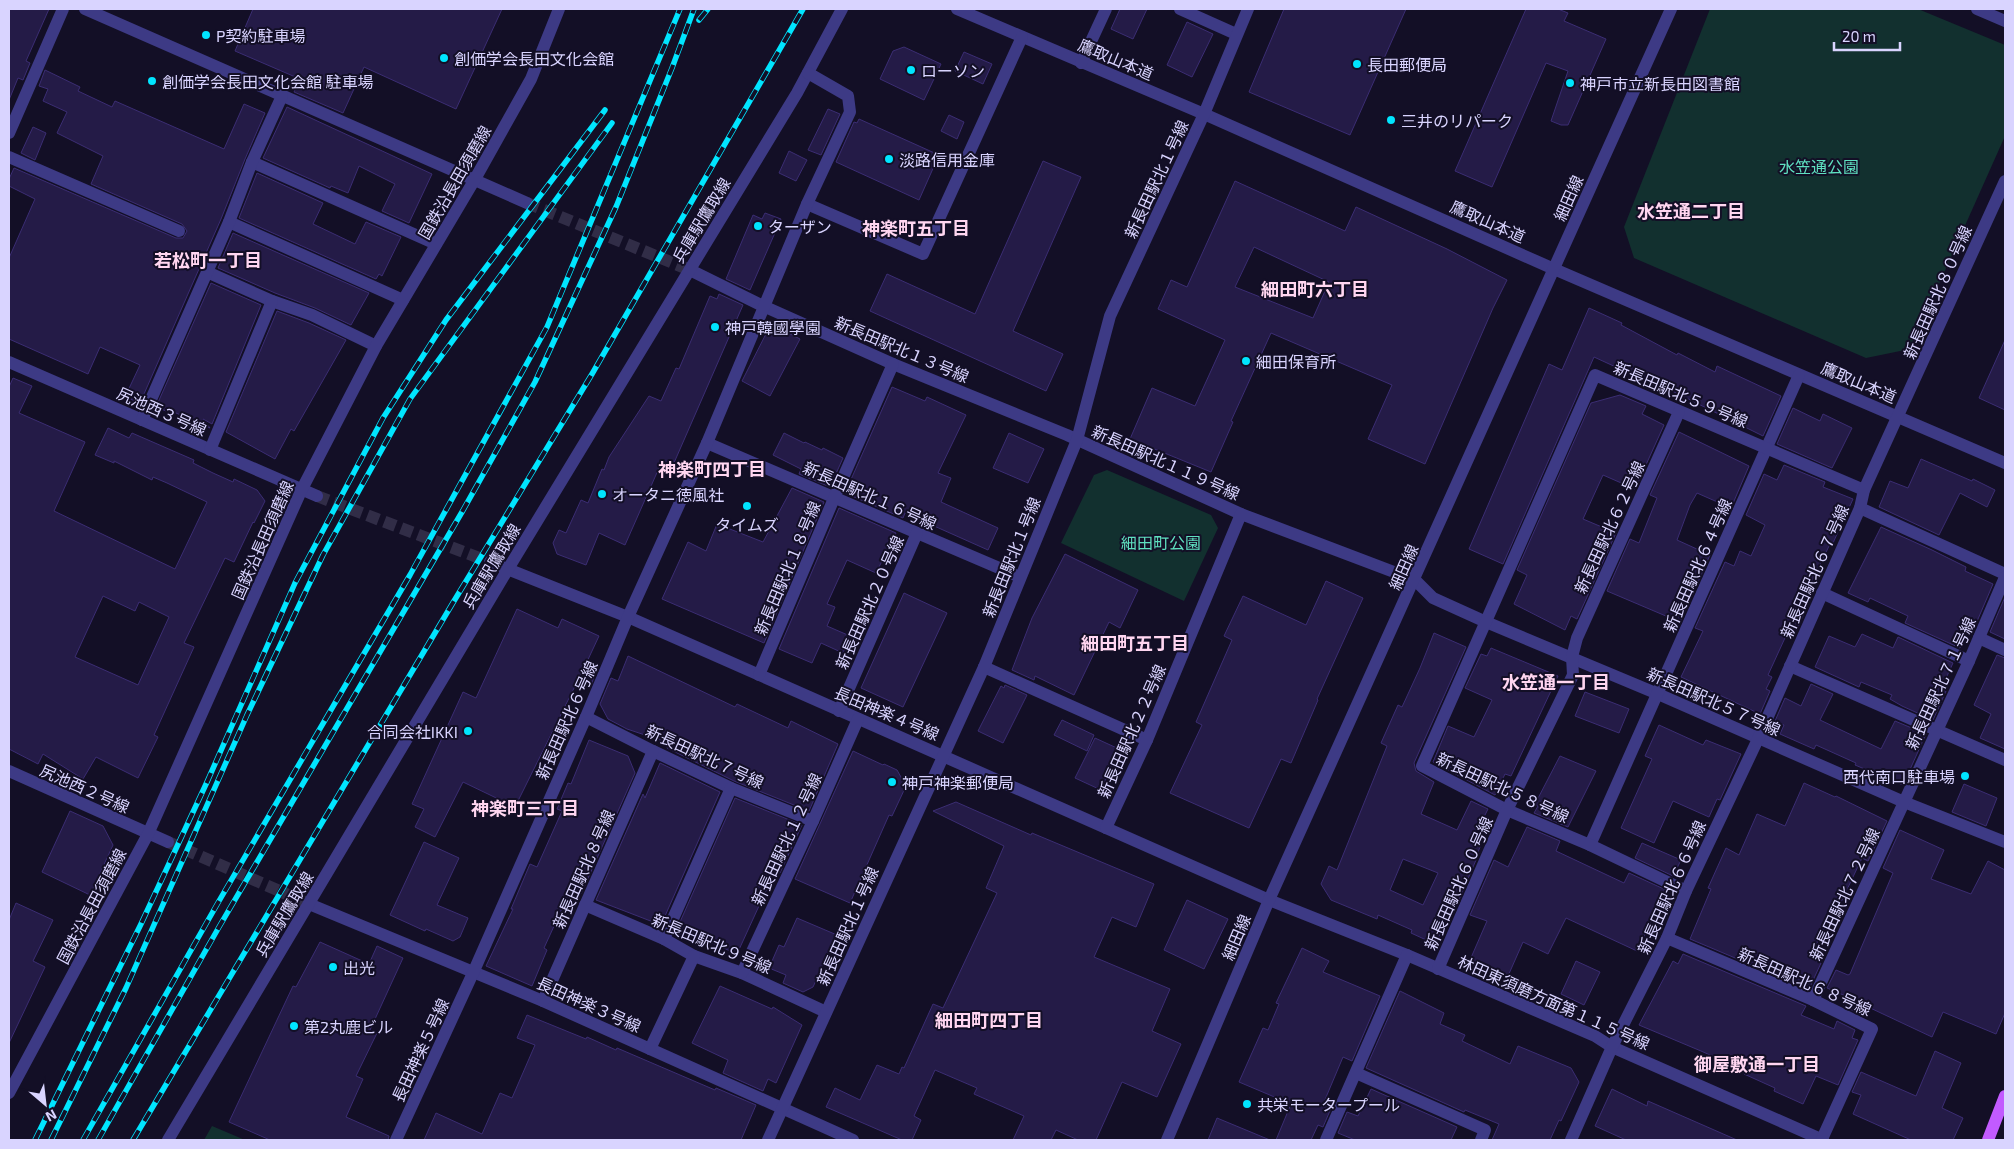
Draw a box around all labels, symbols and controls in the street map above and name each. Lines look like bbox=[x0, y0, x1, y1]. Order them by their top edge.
scale bar bbox=[1834, 20, 1900, 52]
place label: P契約駐車場 bbox=[216, 26, 305, 45]
text: 20 m bbox=[1842, 27, 1876, 45]
marker: P契約駐車場 bbox=[200, 29, 212, 41]
street label: 鷹取山本道 bbox=[1075, 35, 1157, 83]
place label: 創価学会長田文化会館 bbox=[454, 49, 614, 68]
marker: 創価学会長田文化会館 bbox=[438, 52, 450, 64]
place label: 長田郵便局 bbox=[1367, 55, 1447, 74]
marker: 長田郵便局 bbox=[1351, 58, 1363, 70]
place label: ローソン bbox=[921, 61, 985, 80]
marker: ローソン bbox=[905, 64, 917, 76]
place label: 創価学会長田文化会館 駐車場 bbox=[162, 72, 374, 91]
place label: 神戸市立新長田図書館 bbox=[1580, 74, 1740, 93]
marker: 創価学会長田文化会館 駐車場 bbox=[146, 75, 158, 87]
marker: 神戸市立新長田図書館 bbox=[1564, 77, 1576, 89]
place label: 三井のリパーク bbox=[1401, 111, 1513, 130]
marker: 三井のリパーク bbox=[1385, 114, 1397, 126]
street label: 新長田駅北１号線 bbox=[1120, 117, 1192, 241]
street label: 国鉄沿長田須磨線 bbox=[414, 122, 494, 242]
place label: 淡路信用金庫 bbox=[899, 150, 995, 169]
marker: 淡路信用金庫 bbox=[883, 153, 895, 165]
park label: 水笠通公園 bbox=[1779, 157, 1859, 176]
street label: 細田線 bbox=[1550, 172, 1586, 224]
street label: 兵庫駅鷹取線 bbox=[668, 174, 734, 266]
street label: 鷹取山本道 bbox=[1448, 196, 1528, 246]
district label: 水笠通二丁目 bbox=[1637, 200, 1745, 222]
place label: ターザン bbox=[768, 217, 832, 236]
district label: 神楽町五丁目 bbox=[862, 217, 970, 239]
marker: ターザン bbox=[752, 220, 764, 232]
street label: 新長田駅北８０号線 bbox=[1899, 222, 1975, 362]
district label: 若松町一丁目 bbox=[154, 249, 262, 271]
district label: 細田町六丁目 bbox=[1261, 278, 1369, 300]
street label: 新長田駅北１３号線 bbox=[832, 312, 972, 386]
place label: 神戸韓國學園 bbox=[725, 318, 821, 337]
marker: 神戸韓國學園 bbox=[709, 321, 721, 333]
place label: 細田保育所 bbox=[1256, 352, 1336, 371]
marker: 細田保育所 bbox=[1240, 355, 1252, 367]
street label: 新長田駅北５９号線 bbox=[1611, 357, 1751, 431]
street label: 鷹取山本道 bbox=[1818, 358, 1900, 406]
street label: 尻池西３号線 bbox=[114, 383, 210, 439]
street label: 新長田駅北１１９号線 bbox=[1089, 421, 1243, 503]
street label: 新長田駅北１６号線 bbox=[800, 457, 940, 533]
district label: 神楽町四丁目 bbox=[658, 458, 766, 480]
street label: 新長田駅北６２号線 bbox=[1570, 458, 1648, 596]
street label: 国鉄沿長田須磨線 bbox=[227, 478, 297, 602]
place label: オータニ徳風社 bbox=[612, 485, 724, 504]
marker: オータニ徳風社 bbox=[596, 488, 608, 500]
street label: 新長田駅北１号線 bbox=[978, 494, 1044, 620]
street label: 新長田駅北６４号線 bbox=[1659, 495, 1735, 635]
street label: 新長田駅北１８号線 bbox=[750, 498, 824, 638]
marker: タイムズ bbox=[741, 500, 753, 512]
street label: 新長田駅北６７号線 bbox=[1776, 501, 1852, 641]
place label: タイムズ bbox=[715, 515, 779, 534]
street label: 兵庫駅鷹取線 bbox=[458, 520, 524, 612]
street label: 新長田駅北２０号線 bbox=[831, 532, 907, 672]
park label: 細田町公園 bbox=[1121, 533, 1201, 552]
street label: 細田線 bbox=[1385, 541, 1421, 593]
street label: 新長田駅北７１号線 bbox=[1901, 614, 1979, 752]
district label: 細田町五丁目 bbox=[1081, 632, 1189, 654]
street label: 新長田駅北６号線 bbox=[531, 658, 601, 782]
street label: 新長田駅北２２号線 bbox=[1093, 661, 1169, 801]
street label: 新長田駅北５７号線 bbox=[1644, 663, 1784, 739]
district label: 水笠通一丁目 bbox=[1502, 671, 1610, 693]
street label: 長田神楽４号線 bbox=[832, 682, 942, 744]
street label: 新長田駅北７号線 bbox=[643, 720, 767, 792]
place label: 合同会社IKKI bbox=[367, 722, 458, 741]
marker: 合同会社IKKI bbox=[462, 725, 474, 737]
street label: 新長田駅北５８号線 bbox=[1434, 748, 1572, 826]
street label: 尻池西２号線 bbox=[37, 760, 133, 816]
place label: 西代南口駐車場 bbox=[1843, 767, 1955, 786]
street label: 新長田駅北１２号線 bbox=[747, 770, 825, 908]
marker: 西代南口駐車場 bbox=[1959, 770, 1971, 782]
place label: 神戸神楽郵便局 bbox=[902, 773, 1014, 792]
marker: 神戸神楽郵便局 bbox=[886, 776, 898, 788]
district label: 神楽町三丁目 bbox=[471, 797, 579, 819]
street label: 新長田駅北８号線 bbox=[548, 807, 618, 931]
street label: 新長田駅北６０号線 bbox=[1420, 813, 1496, 953]
street label: 新長田駅北６６号線 bbox=[1633, 817, 1709, 957]
street label: 新長田駅北７２号線 bbox=[1805, 825, 1883, 963]
street label: 国鉄沿長田須磨線 bbox=[53, 845, 129, 967]
street label: 新長田駅北１号線 bbox=[812, 864, 882, 988]
street label: 兵庫駅鷹取線 bbox=[251, 868, 317, 960]
street label: 新長田駅北９号線 bbox=[649, 909, 775, 977]
street label: 細田線 bbox=[1218, 911, 1254, 963]
street label: 新長田駅北６８号線 bbox=[1735, 943, 1875, 1019]
street label: 林田東須磨方面第１１５号線 bbox=[1455, 951, 1653, 1053]
place label: 出光 bbox=[343, 958, 375, 977]
marker: 出光 bbox=[327, 961, 339, 973]
street label: 長田神楽３号線 bbox=[534, 973, 644, 1035]
street label: 長田神楽５号線 bbox=[388, 995, 452, 1105]
district label: 細田町四丁目 bbox=[935, 1009, 1043, 1031]
place label: 第2丸鹿ビル bbox=[304, 1017, 393, 1036]
marker: 第2丸鹿ビル bbox=[288, 1020, 300, 1032]
district label: 御屋敷通一丁目 bbox=[1693, 1053, 1820, 1075]
north arrow bbox=[20, 1079, 70, 1129]
place label: 共栄モータープール bbox=[1257, 1095, 1400, 1114]
marker: 共栄モータープール bbox=[1241, 1098, 1253, 1110]
text: N bbox=[43, 1106, 60, 1126]

